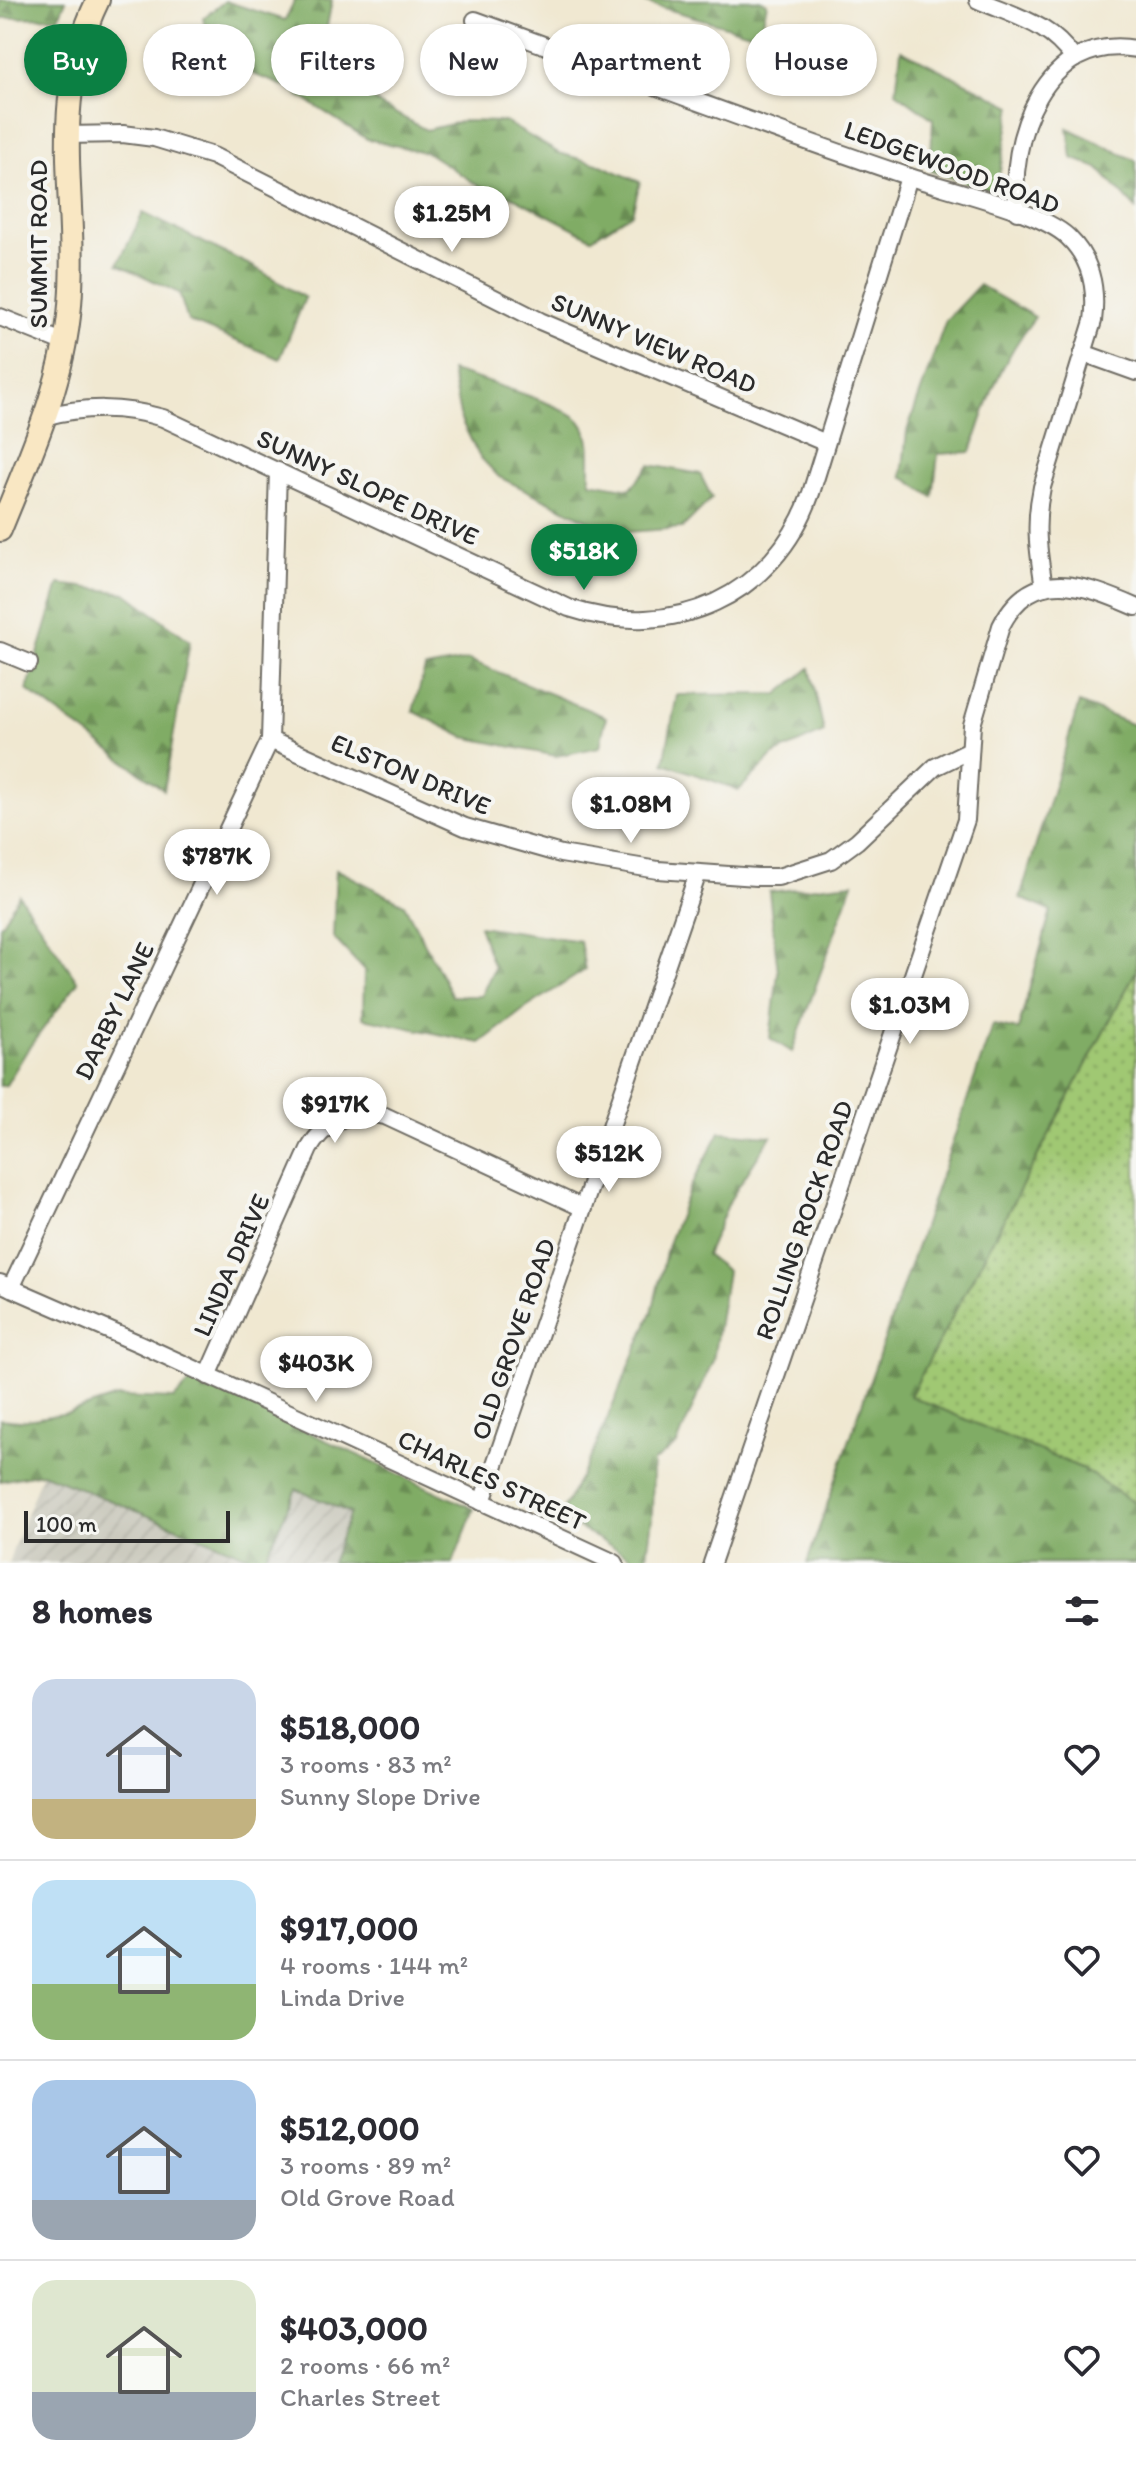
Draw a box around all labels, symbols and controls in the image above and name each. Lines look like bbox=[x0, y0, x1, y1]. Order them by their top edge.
chip: Buy bbox=[24, 24, 127, 96]
chip: Rent bbox=[143, 24, 255, 96]
chip: Filters bbox=[271, 24, 404, 96]
chip: New bbox=[420, 24, 527, 96]
chip: Apartment bbox=[543, 24, 730, 96]
chip: House bbox=[746, 24, 877, 96]
street label: LEDGEWOOD ROAD bbox=[840, 113, 1064, 221]
street label: SUMMIT ROAD bbox=[22, 159, 54, 329]
pin: $1.25M bbox=[387, 186, 517, 254]
text: $1.25M bbox=[412, 196, 492, 228]
street label: SUNNY VIEW ROAD bbox=[547, 285, 761, 401]
street label: SUNNY SLOPE DRIVE bbox=[252, 422, 484, 552]
pin: $518K bbox=[528, 524, 640, 592]
text: $518K bbox=[549, 534, 619, 566]
street label: ELSTON DRIVE bbox=[326, 726, 496, 822]
pin: $1.08M bbox=[566, 777, 696, 845]
text: $1.08M bbox=[590, 787, 672, 819]
pin: $787K bbox=[161, 829, 273, 897]
text: $787K bbox=[182, 839, 252, 871]
street label: DARBY LANE bbox=[67, 937, 161, 1085]
pin: $1.03M bbox=[845, 978, 975, 1046]
text: $1.03M bbox=[869, 988, 951, 1020]
pin: $917K bbox=[279, 1077, 391, 1145]
text: $917K bbox=[301, 1087, 369, 1119]
street label: ROLLING ROCK ROAD bbox=[748, 1096, 860, 1344]
pin: $512K bbox=[553, 1126, 665, 1194]
text: $512K bbox=[574, 1136, 644, 1168]
street label: LINDA DRIVE bbox=[185, 1189, 277, 1341]
street label: OLD GROVE ROAD bbox=[464, 1234, 562, 1444]
pin: $403K bbox=[260, 1336, 372, 1404]
text: $403K bbox=[278, 1346, 354, 1378]
street label: CHARLES STREET bbox=[393, 1422, 592, 1538]
scale bar bbox=[24, 1507, 230, 1543]
text: 100 m bbox=[36, 1511, 97, 1538]
icon: filters bbox=[1060, 1589, 1104, 1633]
text: 8 homes bbox=[32, 1591, 153, 1632]
text: $518,000 bbox=[280, 1707, 420, 1748]
icon: home bbox=[96, 1711, 192, 1807]
icon: heart bbox=[1060, 1737, 1104, 1781]
text: 3 rooms · 83 m² bbox=[280, 1748, 452, 1780]
text: Sunny Slope Drive bbox=[280, 1780, 481, 1812]
text: $917,000 bbox=[280, 1908, 419, 1949]
icon: home bbox=[96, 1912, 192, 2008]
icon: heart bbox=[1060, 1938, 1104, 1982]
text: 4 rooms · 144 m² bbox=[280, 1949, 468, 1981]
text: Linda Drive bbox=[280, 1981, 405, 2013]
text: $512,000 bbox=[280, 2108, 420, 2149]
icon: home bbox=[96, 2112, 192, 2208]
icon: heart bbox=[1060, 2138, 1104, 2182]
text: 3 rooms · 89 m² bbox=[280, 2149, 451, 2181]
text: Old Grove Road bbox=[280, 2181, 455, 2213]
text: $403,000 bbox=[280, 2308, 428, 2349]
icon: home bbox=[96, 2312, 192, 2408]
icon: heart bbox=[1060, 2338, 1104, 2382]
text: 2 rooms · 66 m² bbox=[280, 2349, 450, 2381]
text: Charles Street bbox=[280, 2381, 441, 2413]

